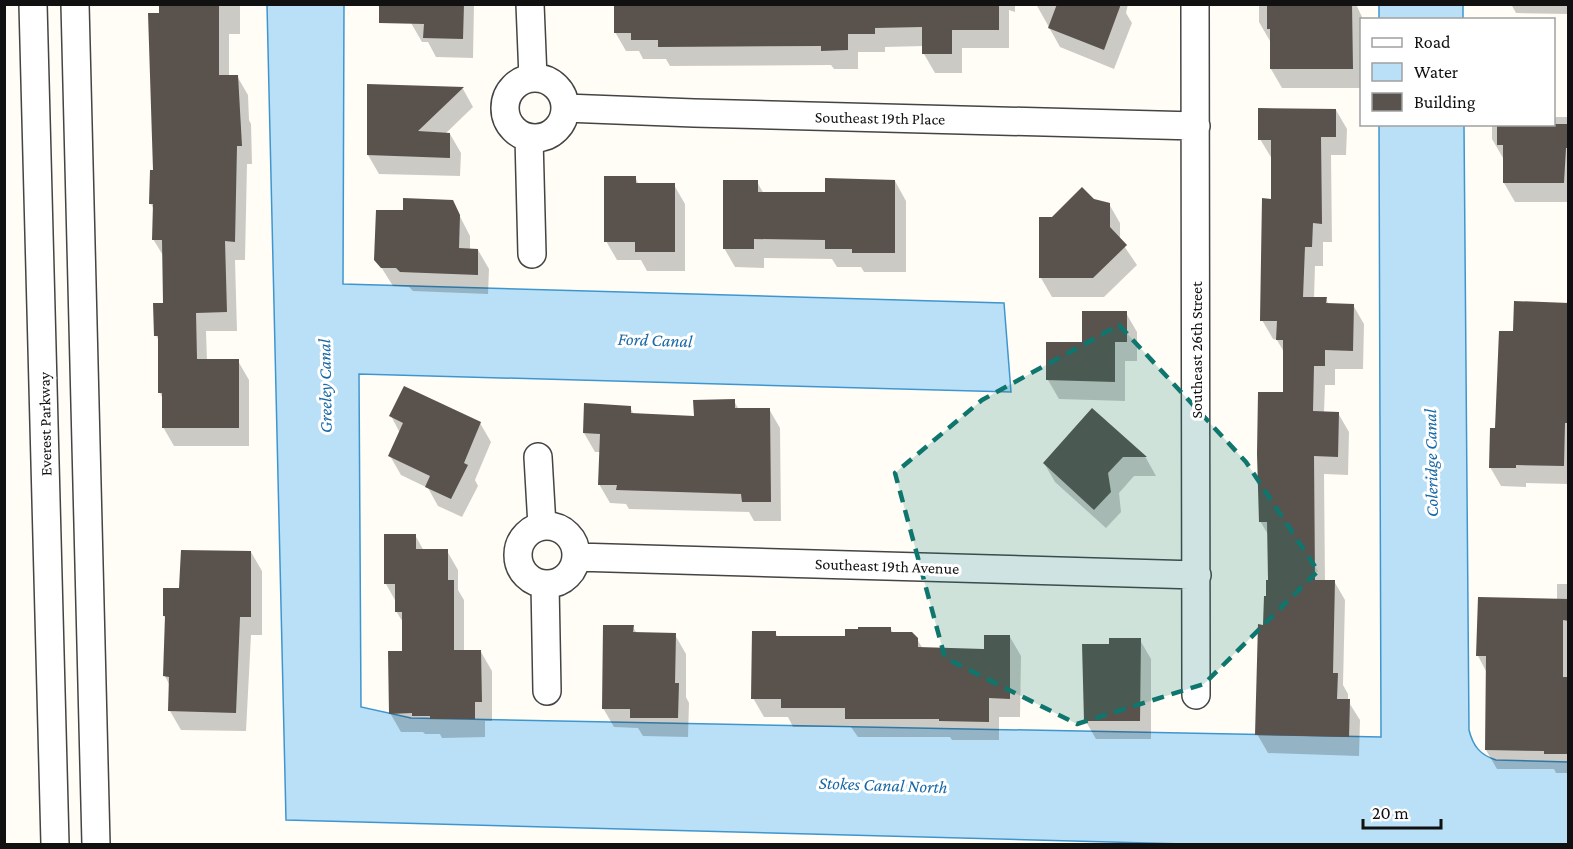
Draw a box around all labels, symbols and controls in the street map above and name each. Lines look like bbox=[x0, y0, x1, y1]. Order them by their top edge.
legend bbox=[1360, 18, 1555, 126]
text: Road bbox=[1414, 32, 1451, 52]
text: Water bbox=[1414, 62, 1459, 82]
text: Building bbox=[1414, 92, 1476, 112]
street label: Southeast 19th Place bbox=[815, 108, 945, 128]
street label: Southeast 26th Street bbox=[1188, 281, 1205, 418]
water label: Ford Canal bbox=[617, 329, 693, 351]
water label: Greeley Canal bbox=[314, 338, 336, 433]
street label: Everest Parkway bbox=[36, 371, 55, 476]
water label: Coleridge Canal bbox=[1420, 408, 1442, 517]
street label: Southeast 19th Avenue bbox=[815, 555, 959, 577]
water label: Stokes Canal North bbox=[818, 773, 948, 797]
scale bar bbox=[1363, 792, 1441, 830]
text: 20 m bbox=[1372, 803, 1409, 823]

